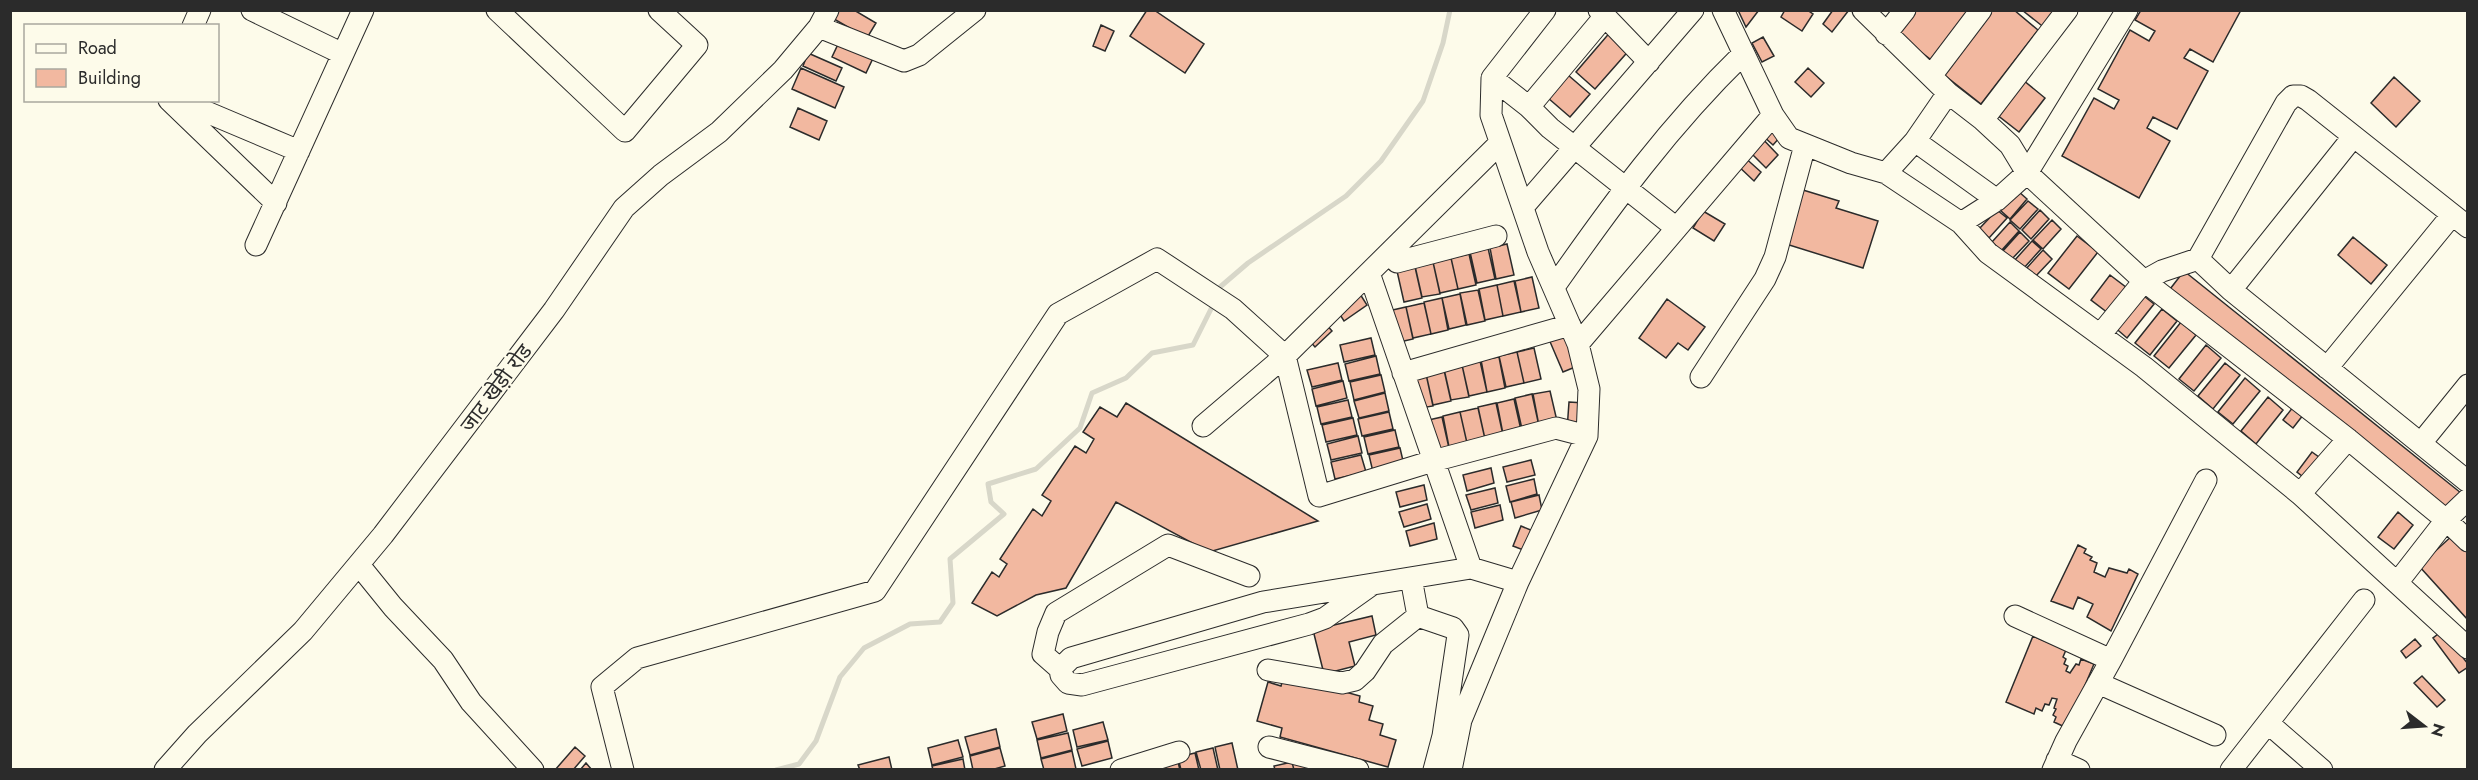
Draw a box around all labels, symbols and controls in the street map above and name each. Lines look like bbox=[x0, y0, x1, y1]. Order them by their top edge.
legend bbox=[24, 24, 219, 102]
text: Road bbox=[78, 35, 117, 61]
text: Building bbox=[78, 65, 141, 91]
street label: जाट खेड़ी रोड bbox=[453, 337, 540, 438]
north arrow bbox=[2394, 696, 2454, 756]
text: N bbox=[2425, 721, 2451, 740]

